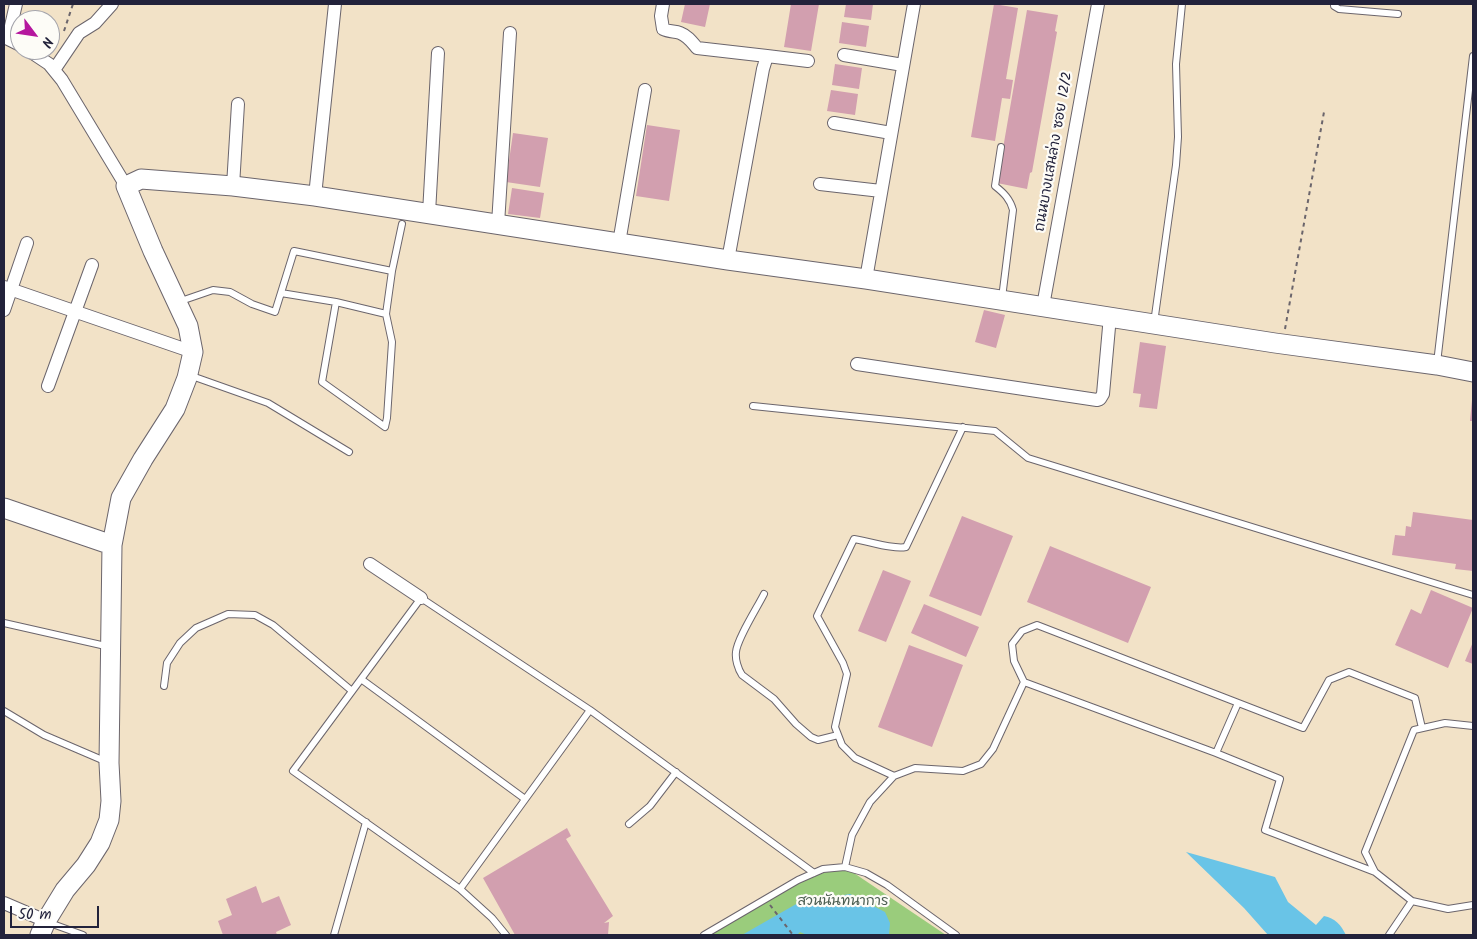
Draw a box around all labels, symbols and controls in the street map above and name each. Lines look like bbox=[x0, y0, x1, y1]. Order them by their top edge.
north arrow bbox=[10, 10, 60, 60]
text: N bbox=[35, 33, 59, 52]
street label: ถนนบางแสนล่าง ซอย 12/2 bbox=[1033, 71, 1077, 233]
park label: สวนนันทนาการ bbox=[798, 895, 888, 911]
scale bar bbox=[12, 896, 101, 928]
text: 50 m bbox=[18, 903, 52, 927]

